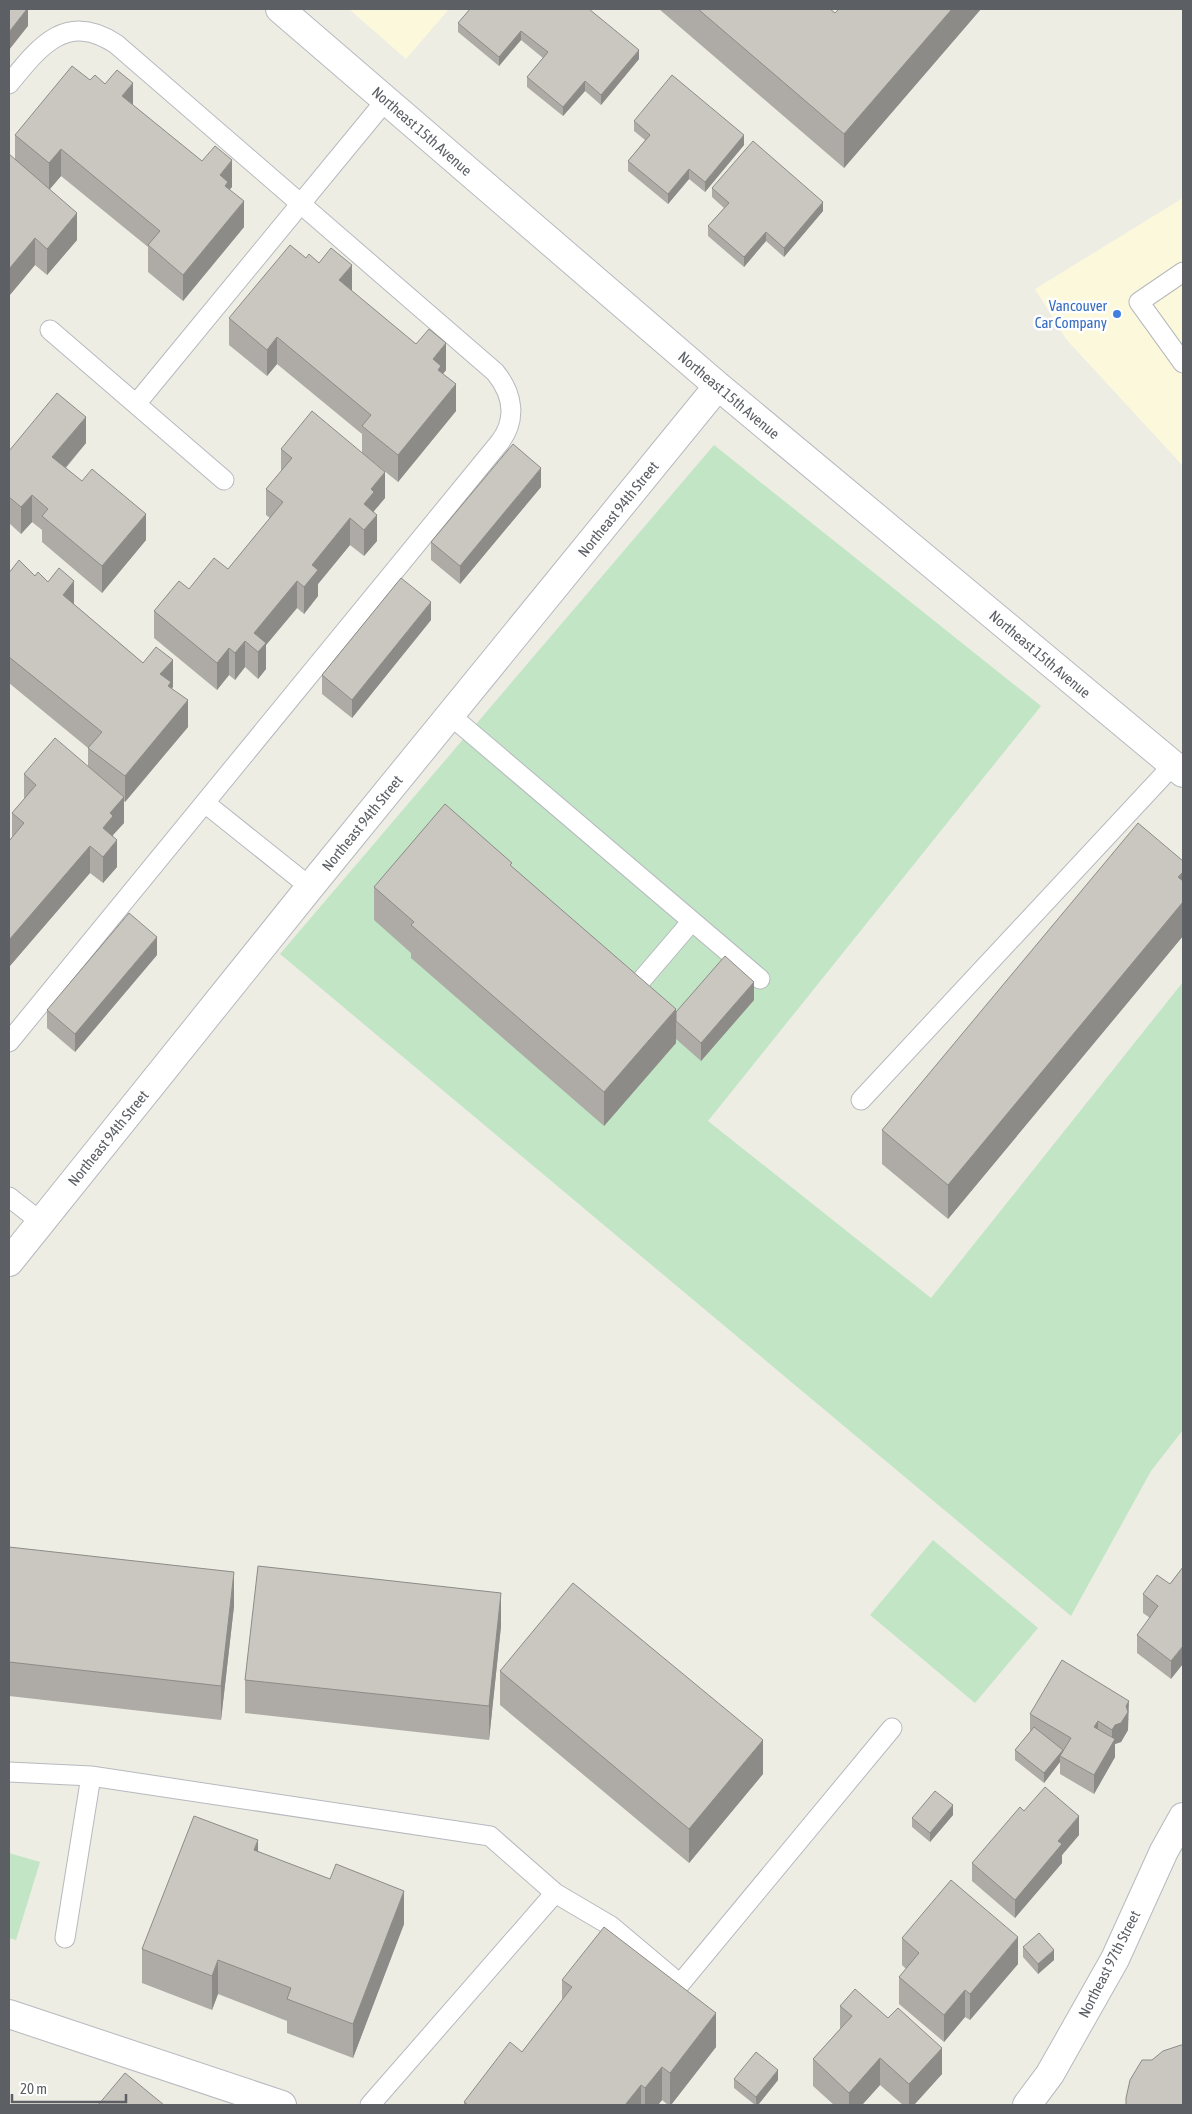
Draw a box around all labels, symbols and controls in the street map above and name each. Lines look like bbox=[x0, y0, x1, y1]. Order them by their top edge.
street label: Northeast 15th Avenue bbox=[369, 83, 475, 179]
place label: Vancouver Car Company bbox=[1035, 297, 1108, 331]
marker: Vancouver Car Company bbox=[1111, 308, 1123, 320]
street label: Northeast 15th Avenue bbox=[675, 348, 783, 442]
street label: Northeast 94th Street bbox=[574, 458, 662, 560]
street label: Northeast 15th Avenue bbox=[986, 607, 1094, 701]
street label: Northeast 94th Street bbox=[318, 772, 406, 874]
street label: Northeast 94th Street bbox=[64, 1087, 152, 1189]
street label: Northeast 97th Street bbox=[1075, 1908, 1143, 2020]
scale bar bbox=[12, 2072, 126, 2104]
text: 20 m bbox=[20, 2080, 47, 2097]

